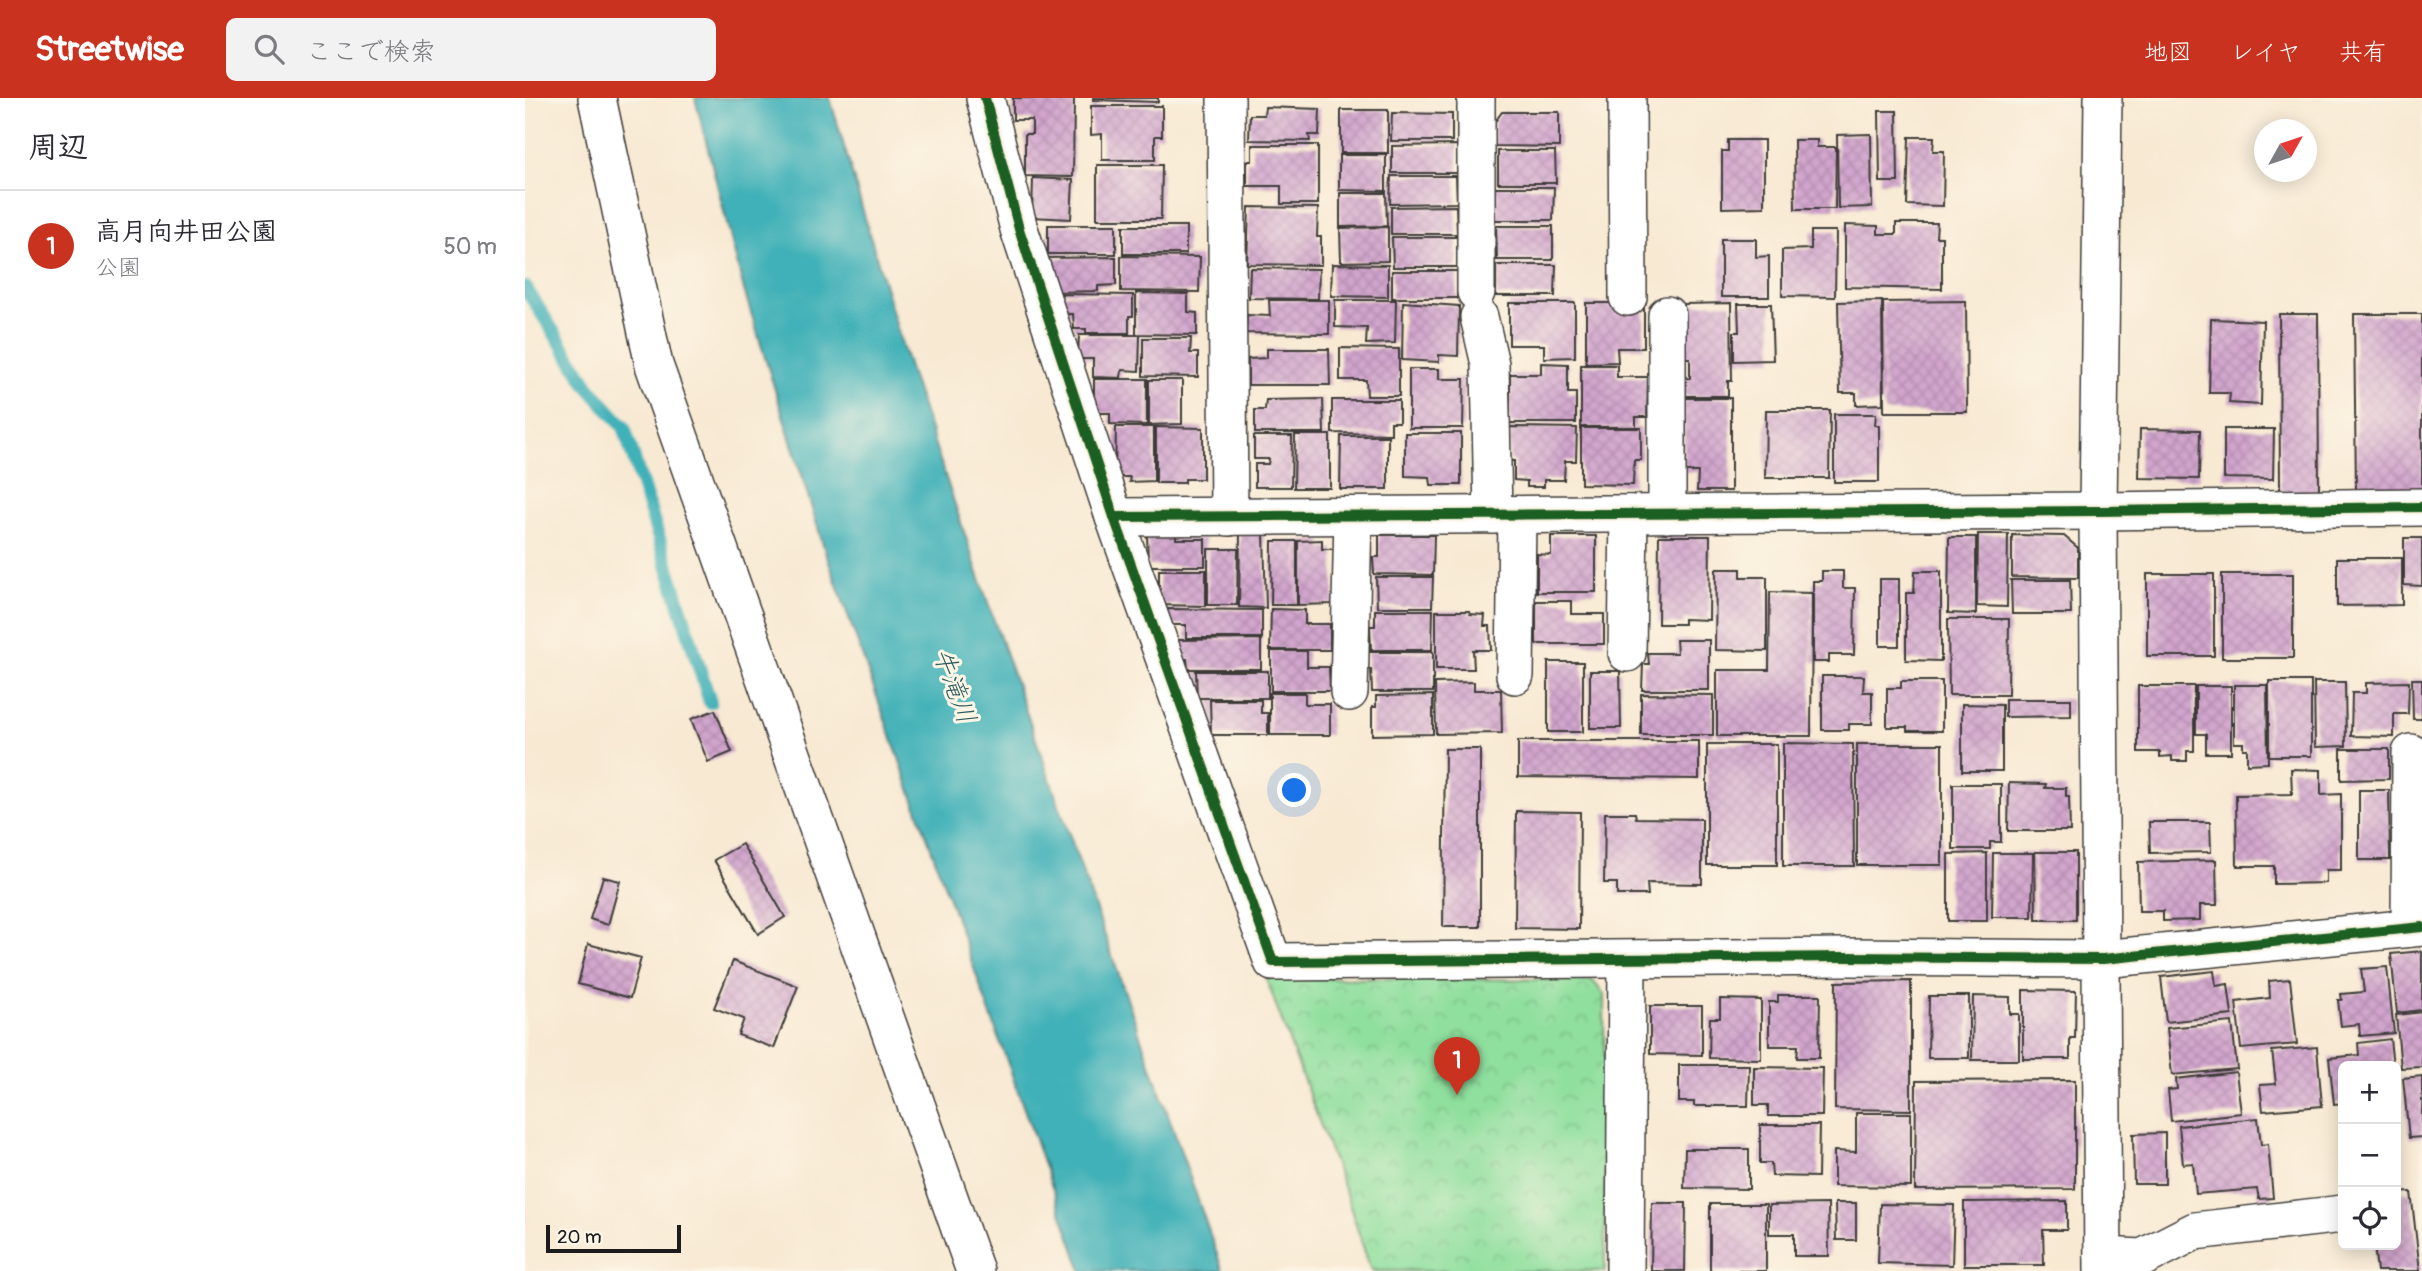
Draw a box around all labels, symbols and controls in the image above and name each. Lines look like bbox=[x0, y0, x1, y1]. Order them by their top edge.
search box bbox=[226, 18, 716, 81]
text: Streetwise bbox=[35, 29, 184, 70]
icon: search bbox=[250, 30, 288, 68]
text: ここで検索 bbox=[306, 36, 436, 68]
text: 地図 bbox=[2144, 38, 2192, 67]
text: レイヤ bbox=[2230, 38, 2301, 67]
text: 共有 bbox=[2339, 38, 2387, 67]
north arrow bbox=[2254, 119, 2317, 182]
text: 周辺 bbox=[28, 129, 88, 166]
text: 高月向井田公園 bbox=[95, 216, 277, 248]
text: 1 bbox=[47, 232, 56, 261]
text: 50 m bbox=[443, 232, 497, 261]
text: 公園 bbox=[95, 253, 141, 282]
water label: 牛滝川 bbox=[926, 644, 982, 728]
your location bbox=[1277, 773, 1311, 807]
pin: 1 bbox=[1434, 1037, 1480, 1095]
map controls bbox=[2338, 1061, 2401, 1250]
button: + bbox=[2338, 1061, 2401, 1124]
button: − bbox=[2338, 1124, 2401, 1187]
button: locate bbox=[2338, 1187, 2401, 1250]
scale bar bbox=[546, 1222, 681, 1254]
text: 20 m bbox=[557, 1225, 602, 1249]

